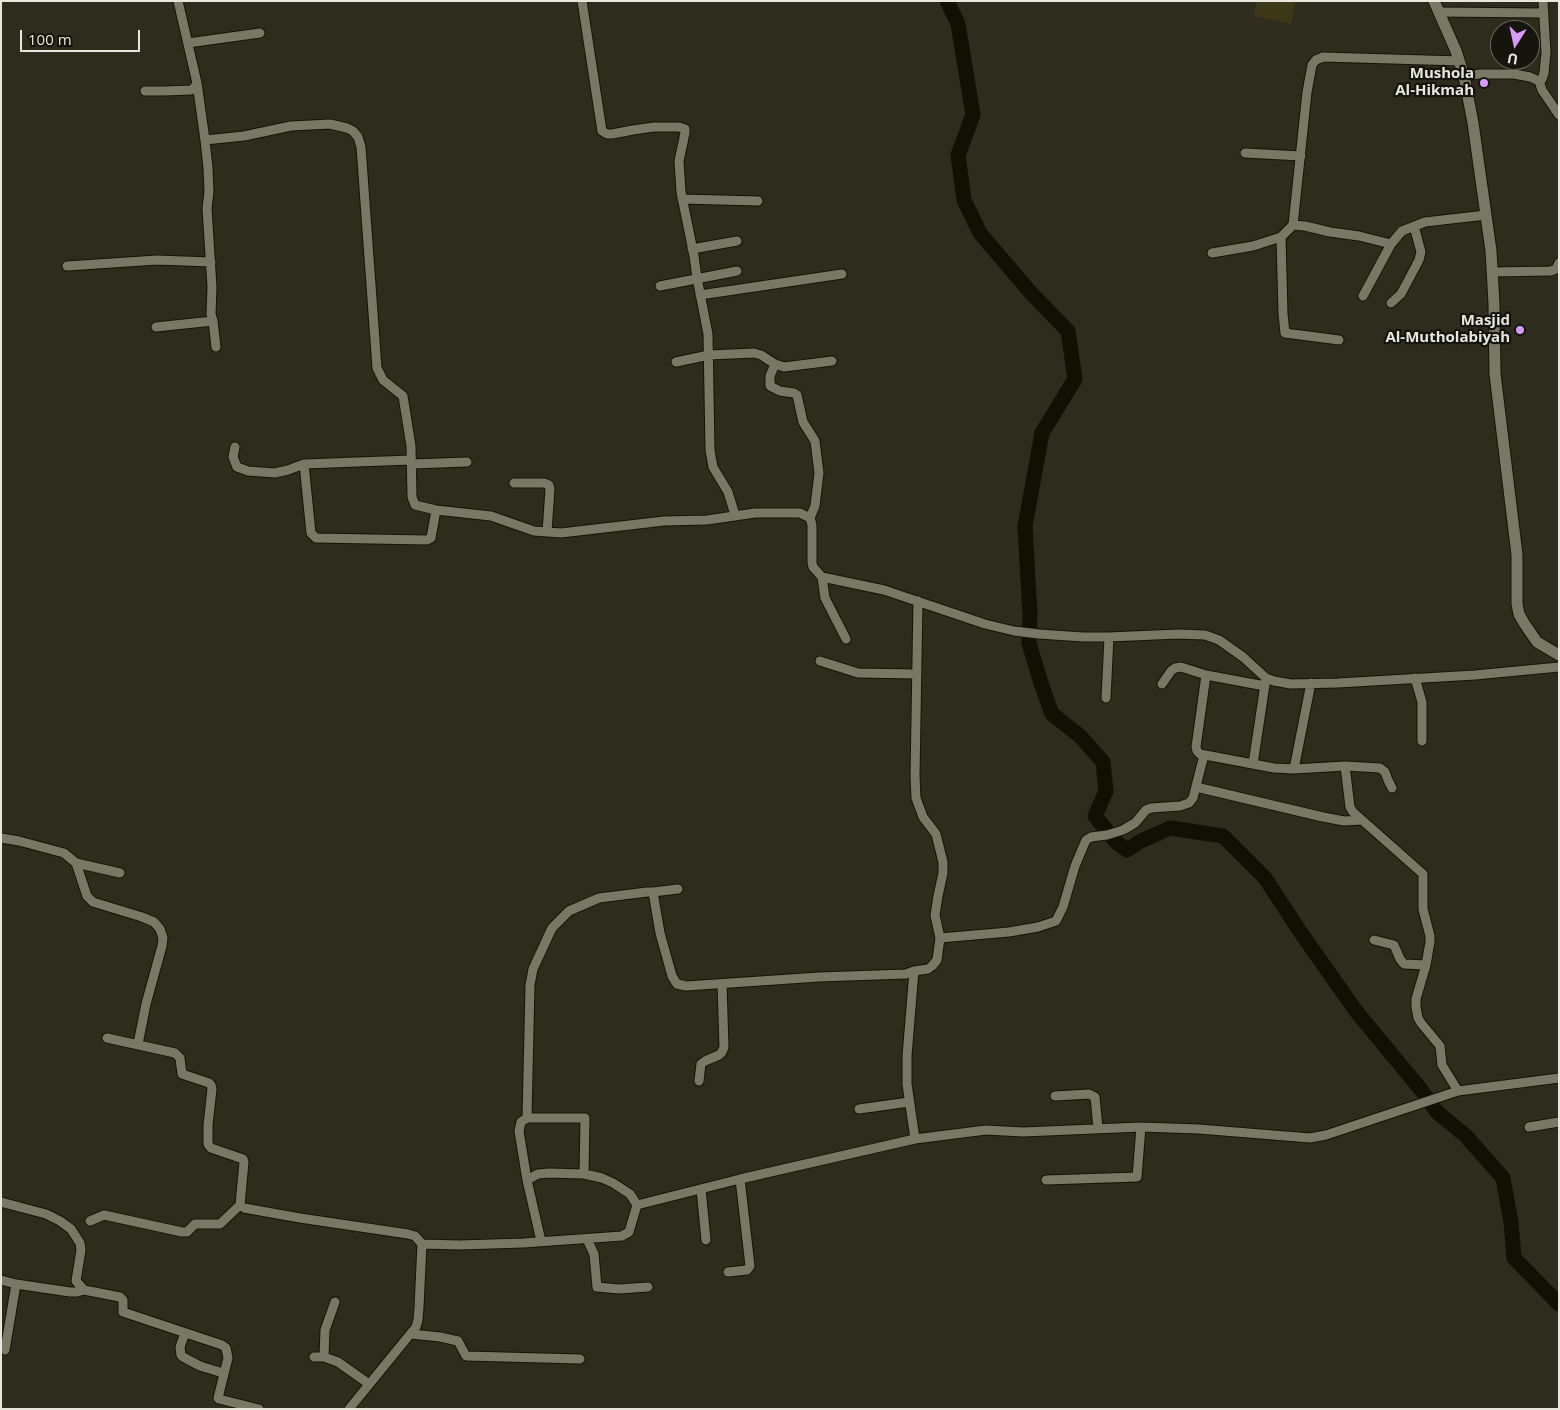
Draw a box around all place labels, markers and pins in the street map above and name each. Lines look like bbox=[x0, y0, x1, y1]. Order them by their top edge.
place label: Mushola Al-Hikmah bbox=[1395, 65, 1474, 100]
marker: Mushola Al-Hikmah bbox=[1478, 77, 1490, 89]
place label: Masjid Al-Mutholabiyah bbox=[1385, 312, 1510, 347]
marker: Masjid Al-Mutholabiyah bbox=[1514, 324, 1526, 336]

